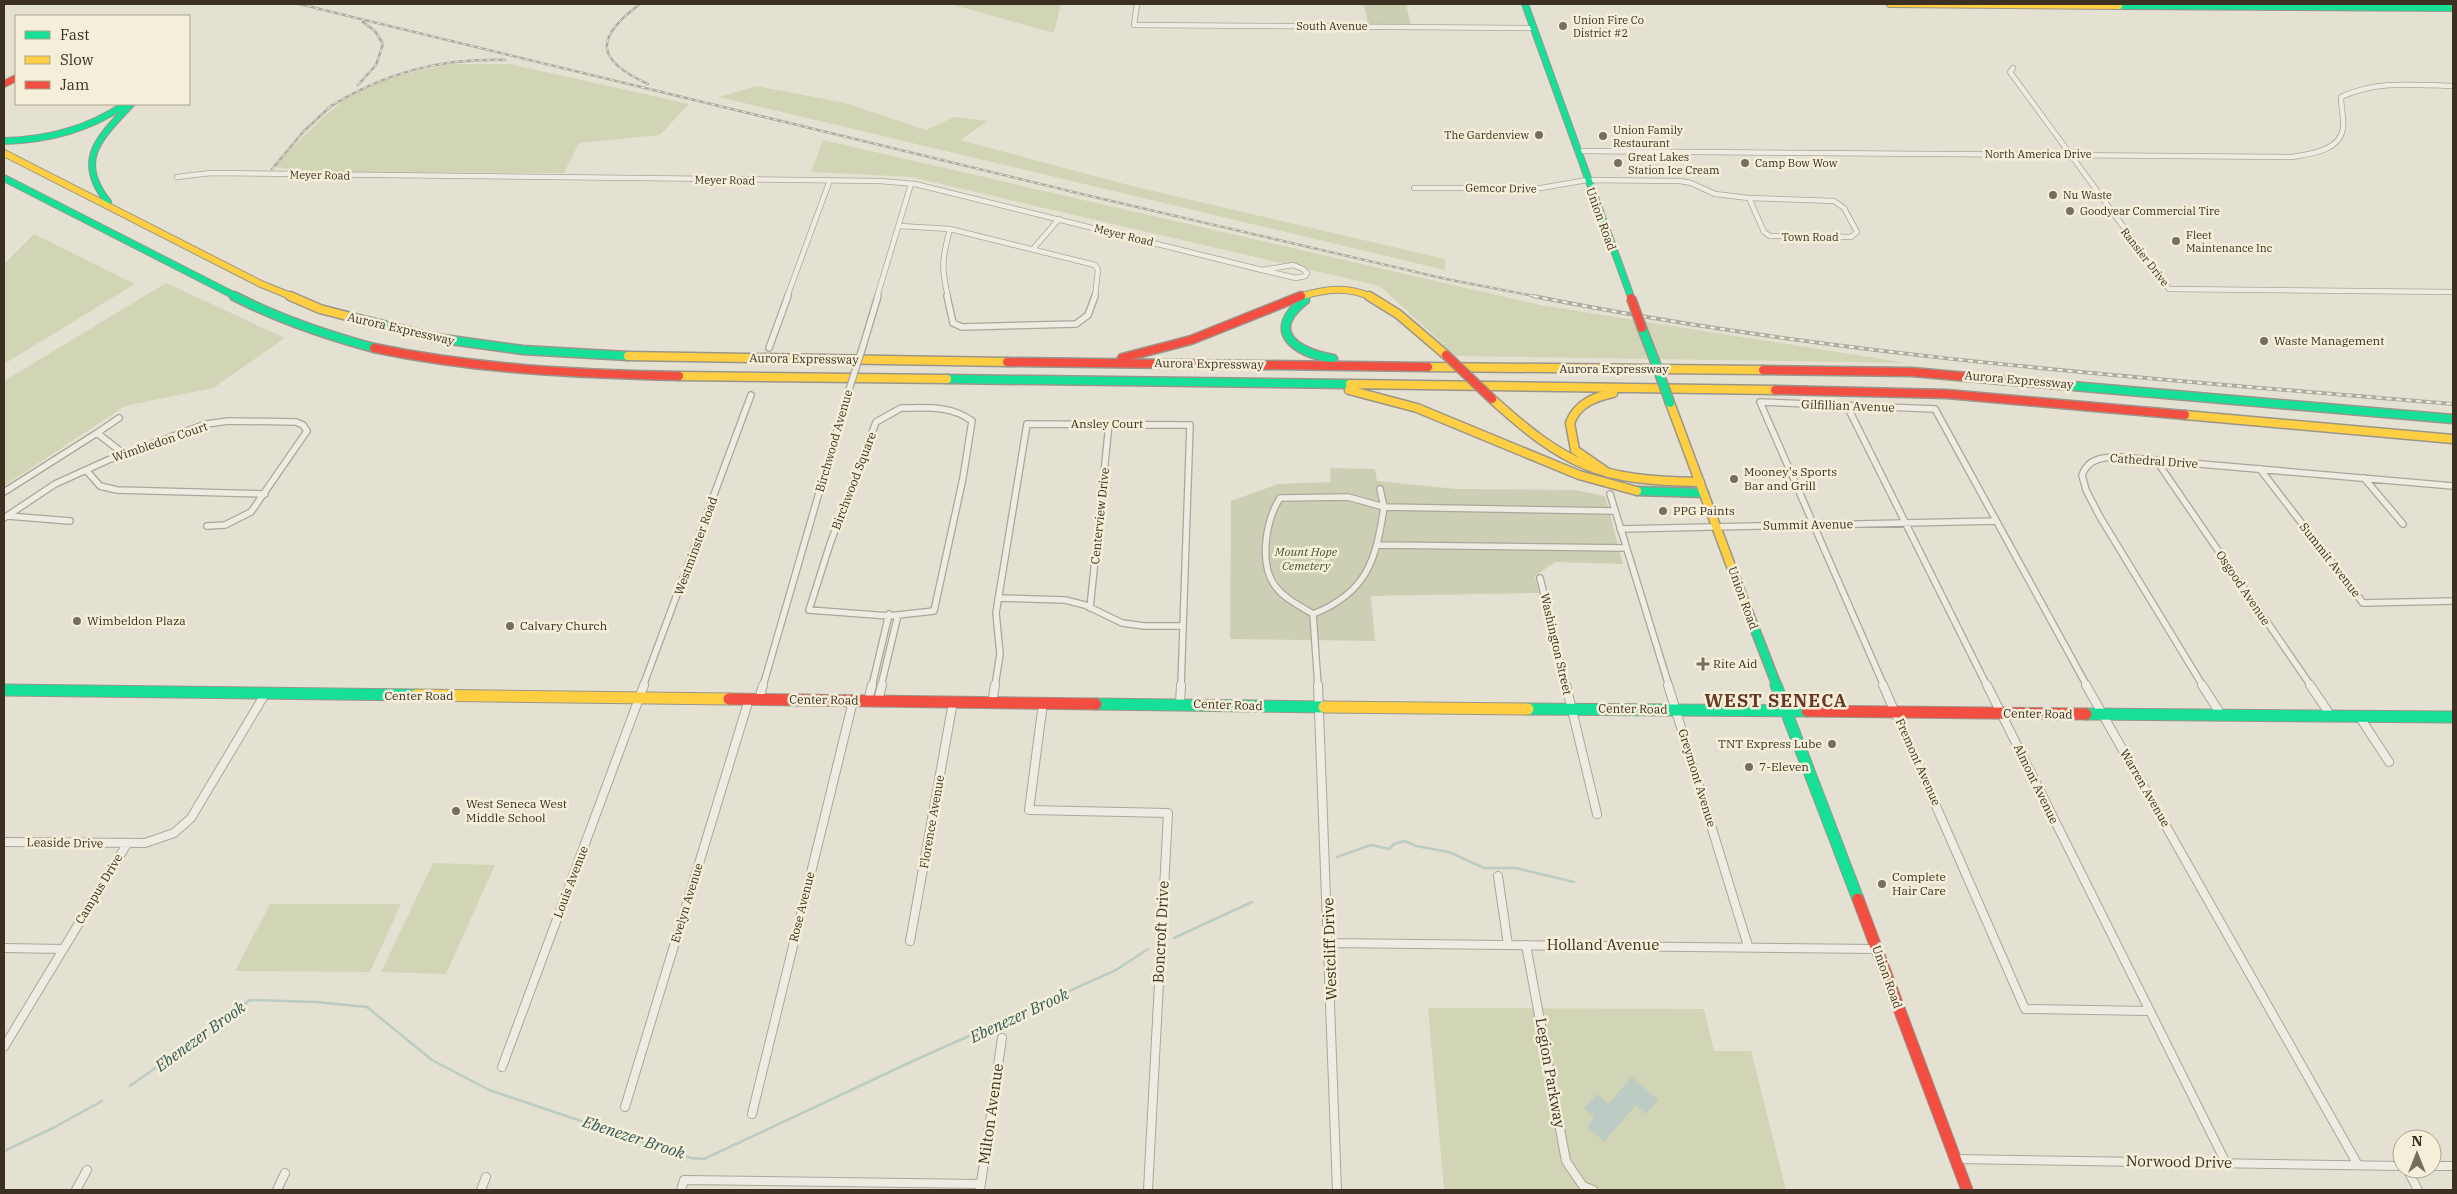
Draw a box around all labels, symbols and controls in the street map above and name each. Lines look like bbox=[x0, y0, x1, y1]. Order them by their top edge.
place label: Union Fire Co District #2 bbox=[1573, 13, 1644, 40]
legend bbox=[15, 15, 190, 105]
street label: South Avenue bbox=[1296, 19, 1368, 33]
marker: Union Fire Co District #2 bbox=[1557, 20, 1569, 32]
text: Fast bbox=[60, 25, 90, 44]
text: Slow bbox=[60, 50, 94, 69]
text: Jam bbox=[60, 75, 89, 94]
place label: Union Family Restaurant bbox=[1613, 123, 1683, 150]
place label: The Gardenview bbox=[1444, 128, 1529, 142]
marker: The Gardenview bbox=[1533, 129, 1545, 141]
marker: Union Family Restaurant bbox=[1597, 130, 1609, 142]
street label: North America Drive bbox=[1984, 147, 2092, 161]
place label: Great Lakes Station Ice Cream bbox=[1628, 150, 1720, 177]
place label: Camp Bow Wow bbox=[1755, 156, 1838, 170]
marker: Great Lakes Station Ice Cream bbox=[1612, 157, 1624, 169]
marker: Camp Bow Wow bbox=[1739, 157, 1751, 169]
street label: Meyer Road bbox=[289, 167, 351, 183]
street label: Meyer Road bbox=[694, 172, 756, 188]
street label: Gemcor Drive bbox=[1465, 180, 1537, 196]
street label: Union Road bbox=[1583, 185, 1620, 252]
place label: Nu Waste bbox=[2063, 188, 2112, 202]
marker: Nu Waste bbox=[2047, 189, 2059, 201]
place label: Goodyear Commercial Tire bbox=[2080, 204, 2220, 218]
marker: Goodyear Commercial Tire bbox=[2064, 205, 2076, 217]
street label: Meyer Road bbox=[1093, 221, 1155, 249]
street label: Ransier Drive bbox=[2118, 225, 2172, 289]
place label: Fleet Maintenance Inc bbox=[2186, 228, 2273, 255]
street label: Town Road bbox=[1781, 230, 1839, 244]
marker: Fleet Maintenance Inc bbox=[2170, 235, 2182, 247]
street label: Aurora Expressway bbox=[346, 309, 457, 348]
place label: Waste Management bbox=[2274, 333, 2385, 348]
marker: Waste Management bbox=[2258, 335, 2270, 347]
street label: Aurora Expressway bbox=[749, 350, 859, 367]
street label: Aurora Expressway bbox=[1154, 355, 1264, 372]
street label: Aurora Expressway bbox=[1559, 361, 1669, 376]
street label: Aurora Expressway bbox=[1964, 367, 2075, 392]
street label: Birchwood Avenue bbox=[812, 388, 855, 494]
street label: Gilfillian Avenue bbox=[1801, 396, 1895, 415]
street label: Ansley Court bbox=[1071, 416, 1143, 431]
street label: Wimbledon Court bbox=[110, 418, 210, 465]
street label: Birchwood Square bbox=[828, 430, 879, 532]
street label: Cathedral Drive bbox=[2110, 450, 2199, 471]
place label: Mooney's Sports Bar and Grill bbox=[1744, 464, 1837, 493]
street label: Centerview Drive bbox=[1087, 467, 1112, 565]
marker: Mooney's Sports Bar and Grill bbox=[1728, 473, 1740, 485]
street label: Westminster Road bbox=[671, 495, 720, 597]
place label: PPG Paints bbox=[1673, 503, 1735, 518]
marker: PPG Paints bbox=[1657, 505, 1669, 517]
street label: Summit Avenue bbox=[1763, 516, 1853, 533]
street label: Summit Avenue bbox=[2297, 519, 2364, 600]
park label: Mount Hope Cemetery bbox=[1274, 544, 1338, 573]
street label: Osgood Avenue bbox=[2213, 548, 2274, 628]
street label: Union Road bbox=[1725, 564, 1762, 631]
street label: Washington Street bbox=[1537, 592, 1575, 696]
place label: Wimbeldon Plaza bbox=[87, 613, 186, 628]
marker: Wimbeldon Plaza bbox=[71, 615, 83, 627]
place label: Calvary Church bbox=[520, 618, 608, 633]
marker: Calvary Church bbox=[504, 620, 516, 632]
place label: Rite Aid bbox=[1713, 656, 1758, 671]
marker: Rite Aid bbox=[1697, 658, 1709, 670]
street label: Center Road bbox=[384, 688, 454, 703]
district label: WEST SENECA bbox=[1705, 689, 1847, 712]
street label: Center Road bbox=[789, 691, 859, 708]
street label: Center Road bbox=[1193, 696, 1263, 713]
street label: Center Road bbox=[1598, 700, 1668, 717]
street label: Center Road bbox=[2003, 705, 2073, 722]
street label: Fremont Avenue bbox=[1892, 716, 1944, 808]
street label: Greymont Avenue bbox=[1675, 727, 1720, 829]
place label: TNT Express Lube bbox=[1718, 736, 1822, 751]
marker: TNT Express Lube bbox=[1826, 738, 1838, 750]
street label: Almont Avenue bbox=[2011, 741, 2062, 826]
street label: Warren Avenue bbox=[2117, 746, 2174, 829]
place label: 7-Eleven bbox=[1759, 759, 1809, 774]
marker: 7-Eleven bbox=[1743, 761, 1755, 773]
street label: Florence Avenue bbox=[916, 774, 947, 870]
place label: West Seneca West Middle School bbox=[466, 796, 567, 825]
marker: West Seneca West Middle School bbox=[450, 805, 462, 817]
street label: Leaside Drive bbox=[27, 834, 103, 851]
street label: Louis Avenue bbox=[550, 844, 591, 920]
street label: Campus Drive bbox=[72, 851, 125, 927]
street label: Evelyn Avenue bbox=[667, 861, 706, 945]
place label: Complete Hair Care bbox=[1892, 869, 1946, 898]
street label: Rose Avenue bbox=[786, 870, 817, 944]
marker: Complete Hair Care bbox=[1876, 878, 1888, 890]
street label: Boncroft Drive bbox=[1148, 880, 1173, 984]
street label: Westcliff Drive bbox=[1318, 897, 1341, 1001]
street label: Holland Avenue bbox=[1547, 935, 1659, 954]
street label: Union Road bbox=[1869, 943, 1906, 1010]
water label: Ebenezer Brook bbox=[966, 983, 1072, 1047]
water label: Ebenezer Brook bbox=[150, 996, 249, 1076]
street label: Legion Parkway bbox=[1531, 1016, 1570, 1130]
street label: Milton Avenue bbox=[974, 1062, 1007, 1166]
water label: Ebenezer Brook bbox=[579, 1111, 688, 1163]
north arrow bbox=[2392, 1129, 2442, 1179]
text: N bbox=[2411, 1132, 2423, 1150]
street label: Norwood Drive bbox=[2126, 1151, 2232, 1172]

